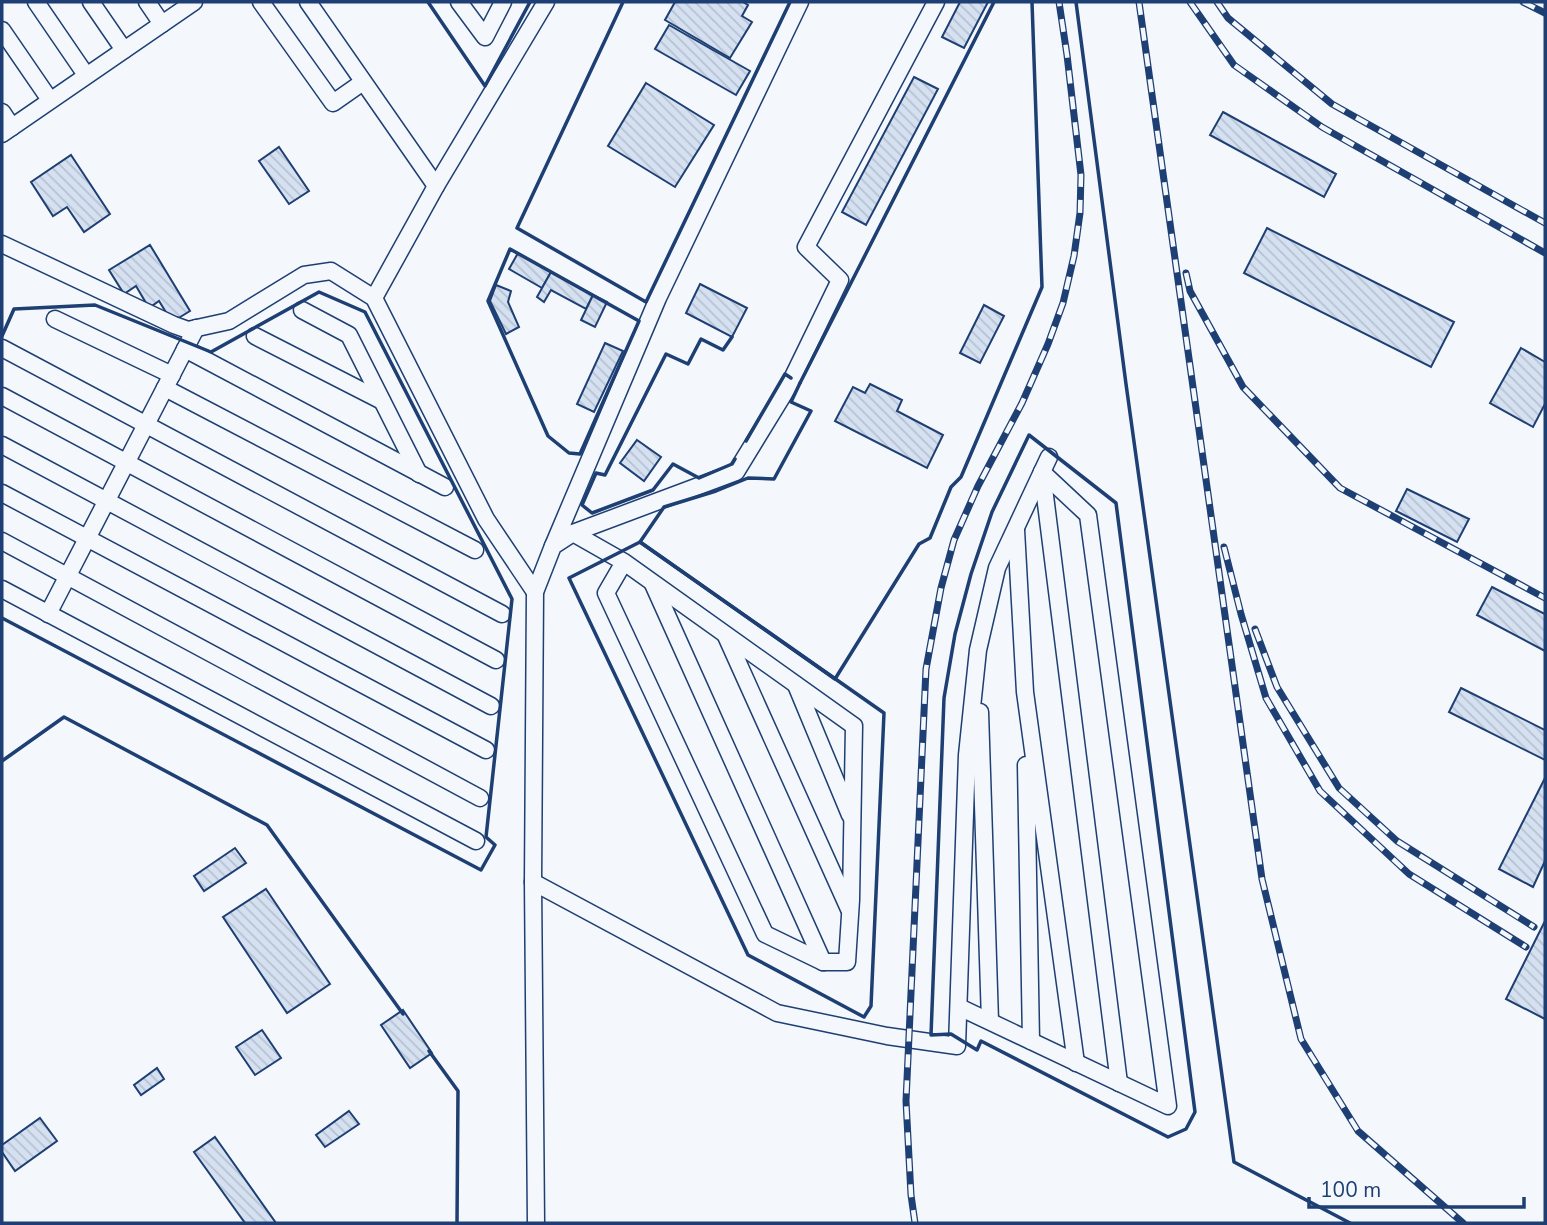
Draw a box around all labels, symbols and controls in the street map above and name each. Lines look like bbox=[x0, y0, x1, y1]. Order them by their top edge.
scale bar bbox=[1309, 1166, 1524, 1210]
text: 100 m bbox=[1320, 1176, 1381, 1204]

